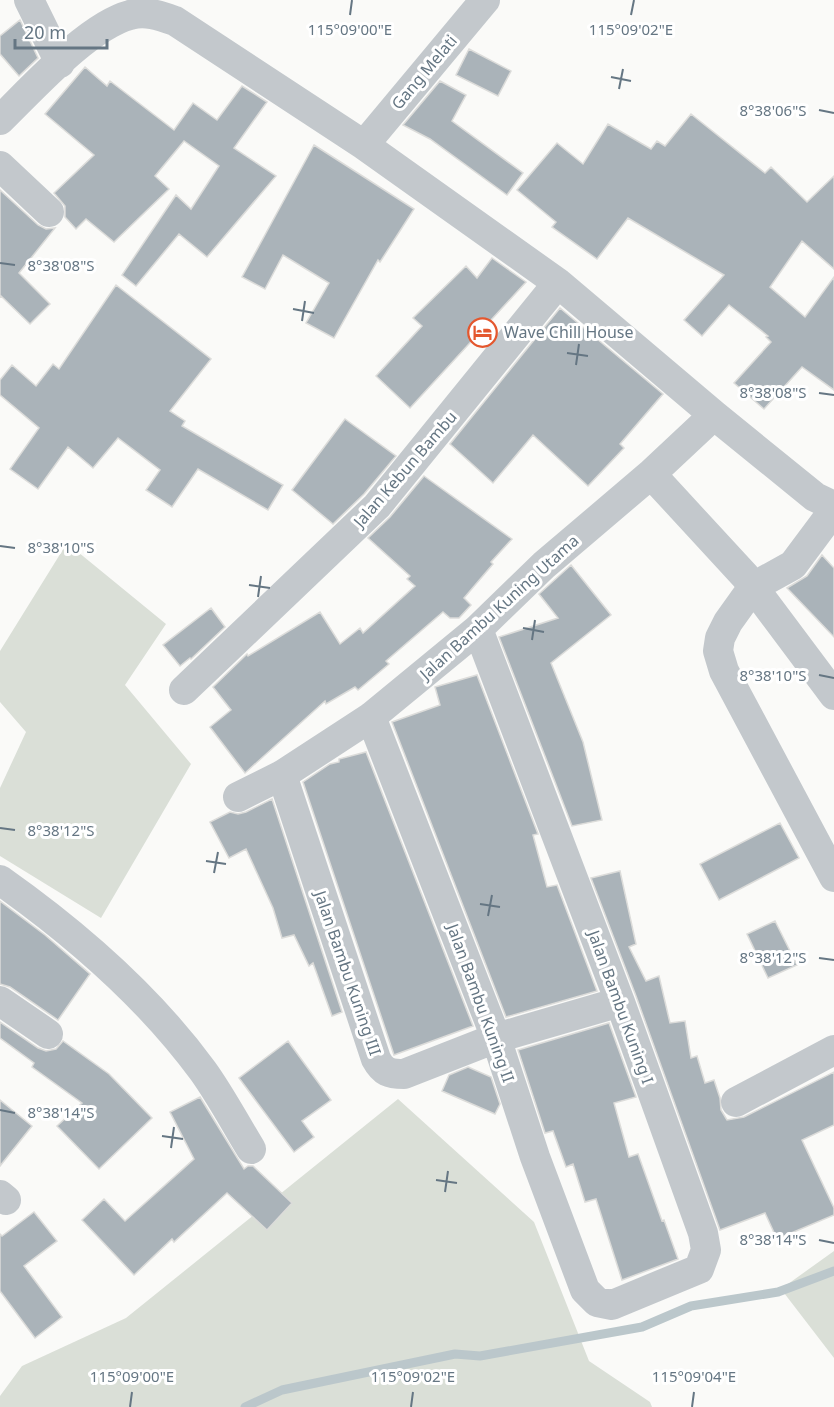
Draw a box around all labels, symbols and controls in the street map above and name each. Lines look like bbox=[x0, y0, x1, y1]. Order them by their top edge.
scale bar bbox=[15, 12, 106, 50]
text: 115°09'00"E bbox=[308, 19, 392, 39]
text: 115°09'02"E bbox=[589, 19, 673, 39]
text: 20 m bbox=[24, 20, 66, 44]
street label: Gang Melati bbox=[386, 30, 462, 114]
text: 8°38'06"S bbox=[739, 100, 807, 120]
text: 8°38'08"S bbox=[27, 255, 95, 275]
hotel icon: Wave Chill House bbox=[467, 316, 499, 348]
place label: Wave Chill House bbox=[504, 321, 634, 343]
text: 8°38'08"S bbox=[739, 382, 807, 402]
street label: Jalan Kebun Bambu bbox=[347, 406, 462, 533]
street label: Jalan Bambu Kuning Utama bbox=[413, 530, 583, 686]
text: 8°38'10"S bbox=[27, 537, 95, 557]
text: 8°38'10"S bbox=[739, 665, 807, 685]
text: 8°38'12"S bbox=[27, 820, 95, 840]
street label: Jalan Bambu Kuning III bbox=[309, 886, 387, 1058]
street label: Jalan Bambu Kuning II bbox=[441, 919, 520, 1085]
street label: Jalan Bambu Kuning I bbox=[582, 925, 659, 1087]
text: 8°38'12"S bbox=[739, 947, 807, 967]
text: 8°38'14"S bbox=[27, 1102, 95, 1122]
text: 8°38'14"S bbox=[739, 1229, 807, 1249]
text: 115°09'00"E bbox=[90, 1366, 174, 1386]
text: 115°09'02"E bbox=[371, 1366, 455, 1386]
text: 115°09'04"E bbox=[652, 1366, 736, 1386]

